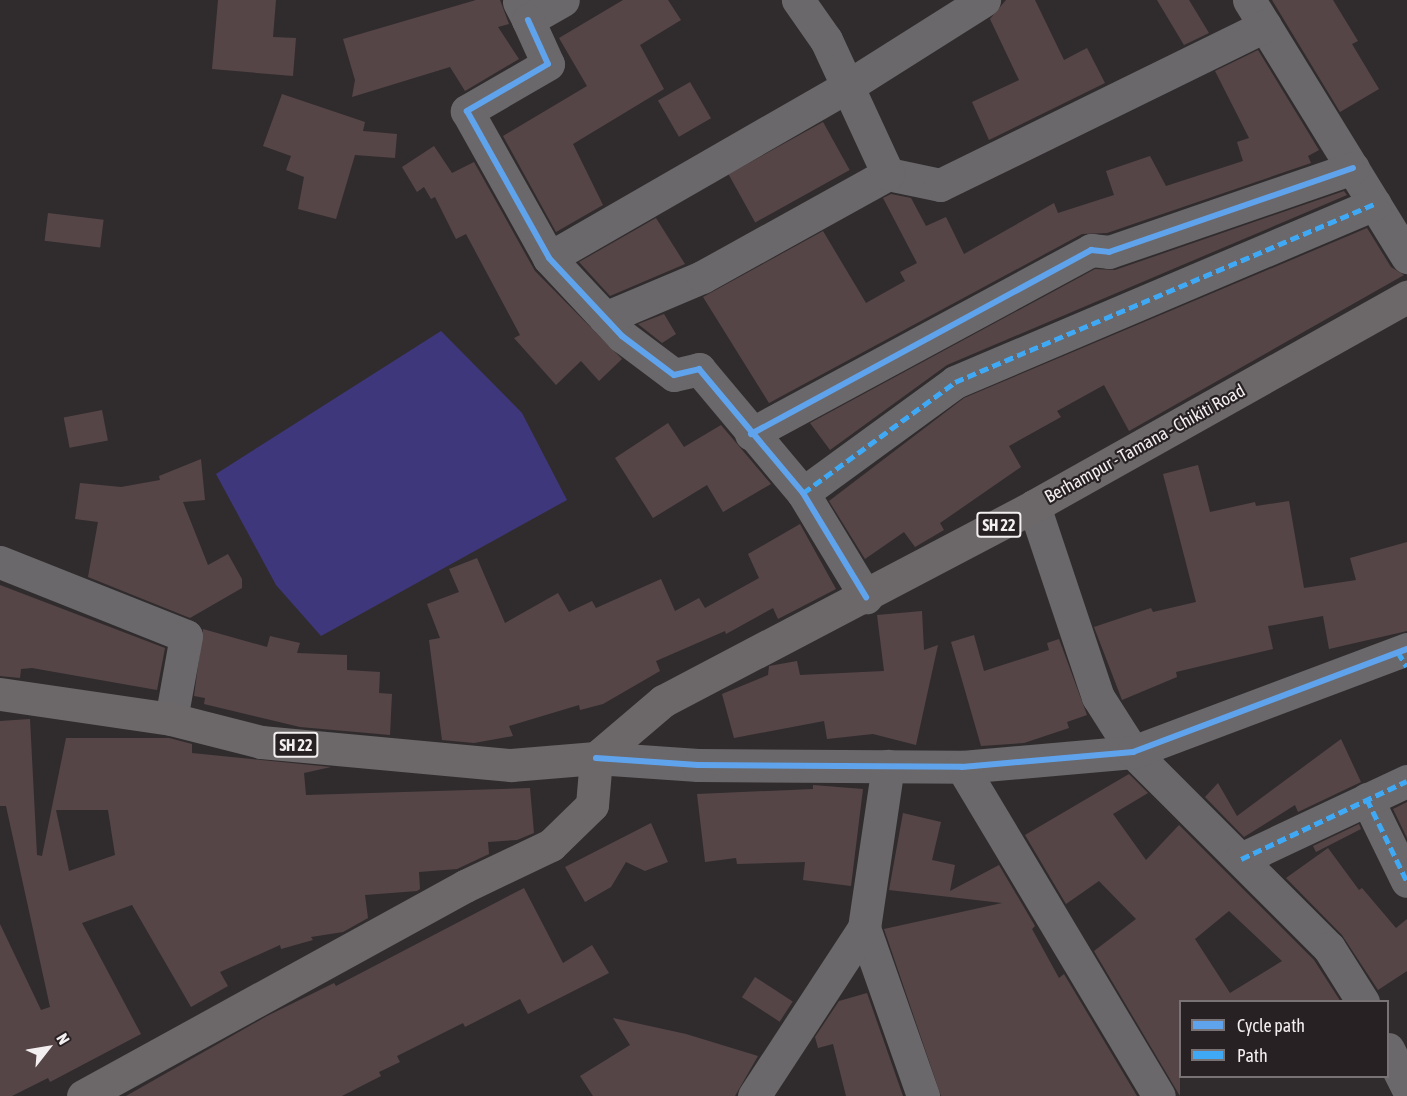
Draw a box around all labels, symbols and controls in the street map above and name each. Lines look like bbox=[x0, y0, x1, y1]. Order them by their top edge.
street label: Berhampur - Tamana - Chikiti Road bbox=[1041, 380, 1249, 508]
road number: SH 22 bbox=[975, 512, 1023, 538]
road number: SH 22 bbox=[272, 732, 320, 758]
legend bbox=[1179, 1000, 1389, 1078]
text: Cycle path bbox=[1237, 1015, 1305, 1036]
north arrow bbox=[18, 1018, 78, 1078]
text: N bbox=[53, 1030, 74, 1047]
text: Path bbox=[1237, 1045, 1268, 1066]

